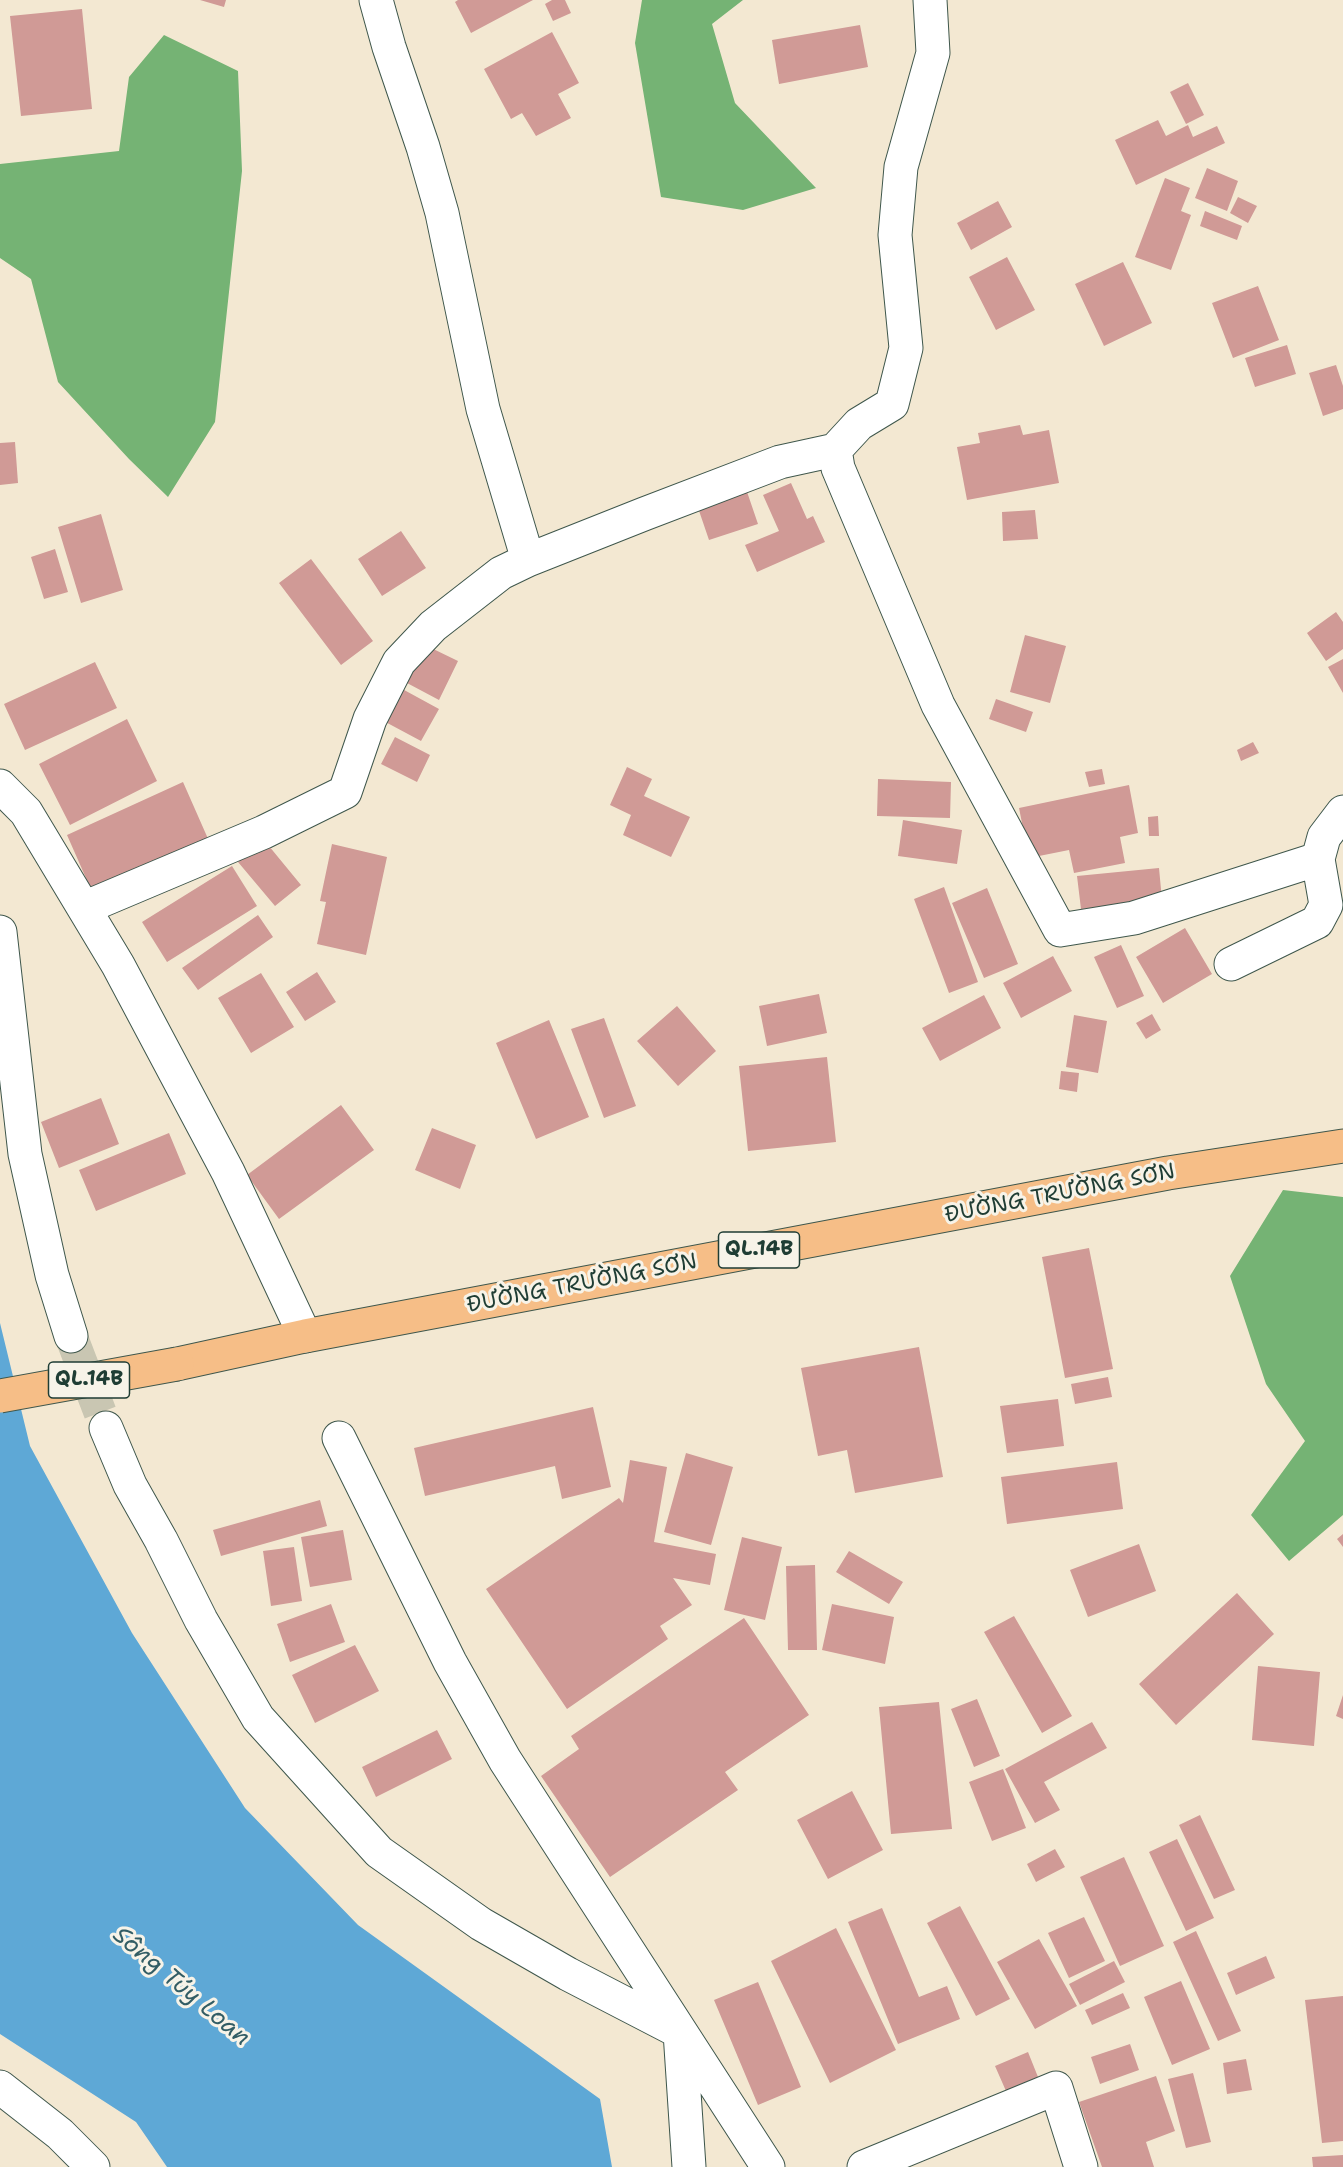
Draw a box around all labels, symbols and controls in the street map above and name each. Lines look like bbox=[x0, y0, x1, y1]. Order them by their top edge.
street label: ĐƯỜNG TRƯỜNG SƠN bbox=[943, 1159, 1177, 1229]
road number: QL.14B bbox=[718, 1232, 800, 1268]
street label: ĐƯỜNG TRƯỜNG SƠN bbox=[465, 1249, 699, 1319]
road number: QL.14B bbox=[48, 1362, 130, 1398]
water label: Sông Túy Loan bbox=[106, 1921, 256, 2053]

